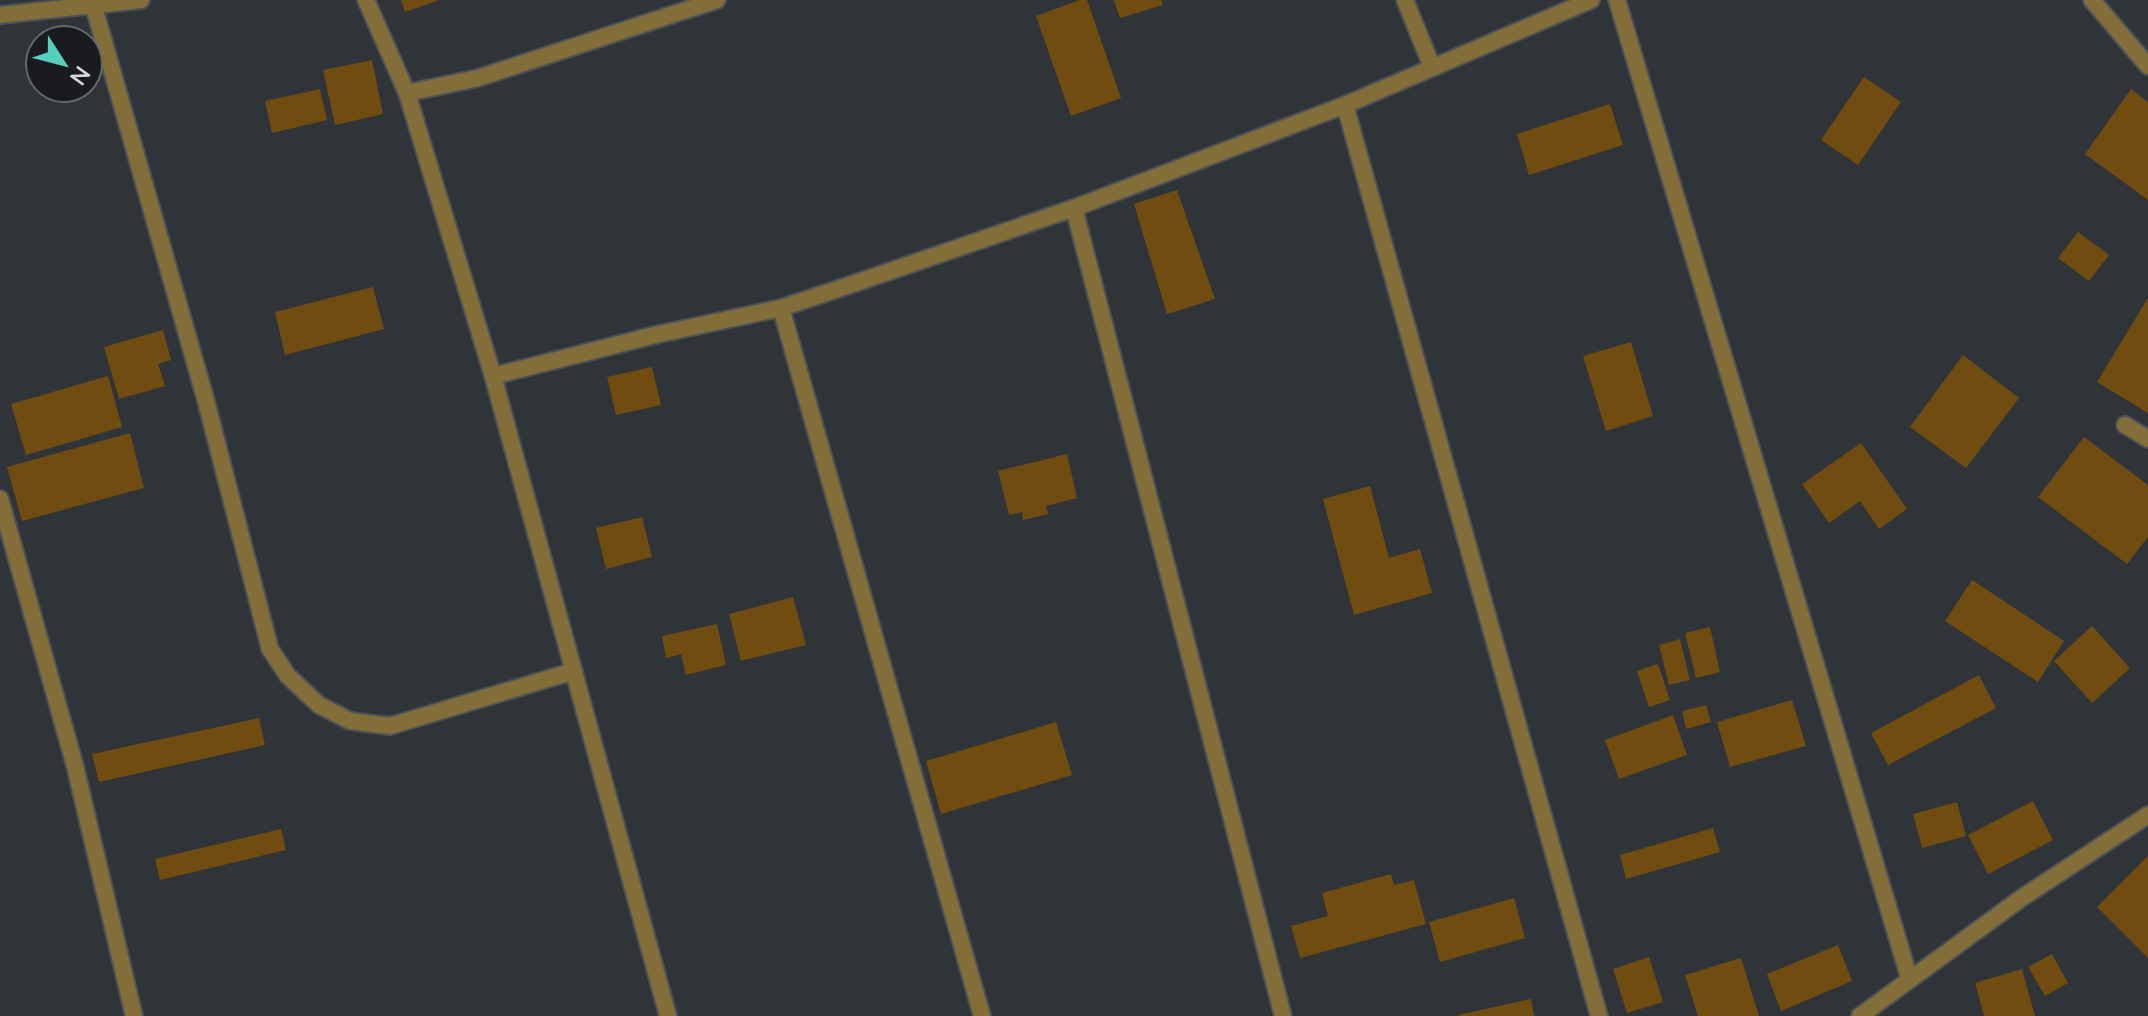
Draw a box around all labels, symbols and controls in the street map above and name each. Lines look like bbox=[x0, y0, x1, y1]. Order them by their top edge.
north arrow bbox=[24, 24, 104, 104]
text: N bbox=[65, 61, 96, 91]

